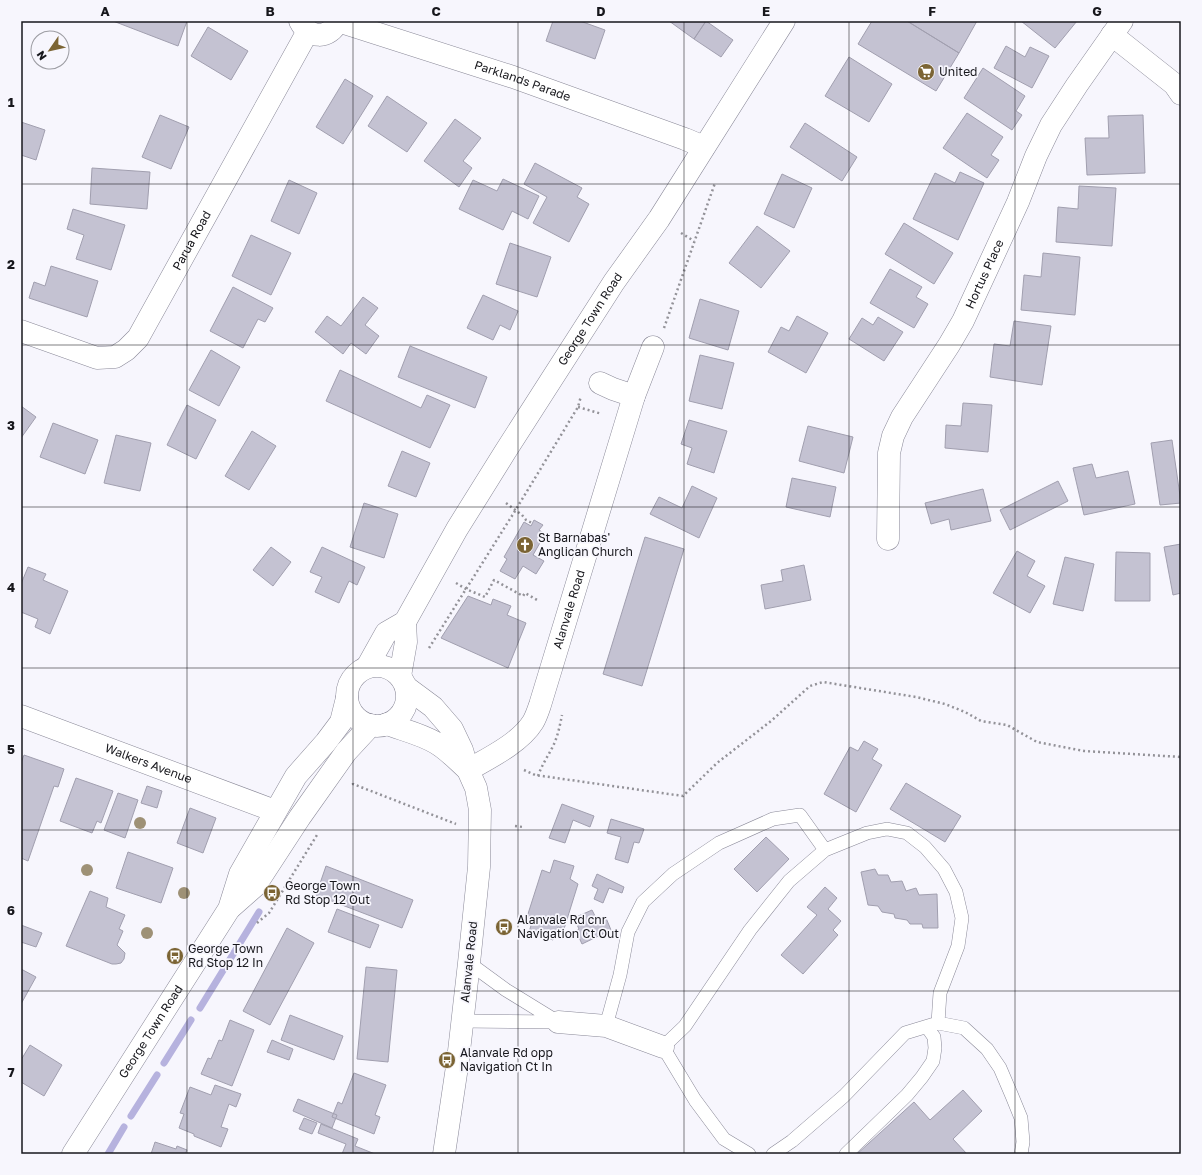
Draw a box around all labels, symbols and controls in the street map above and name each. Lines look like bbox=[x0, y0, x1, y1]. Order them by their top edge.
text: A bbox=[100, 3, 110, 19]
text: B bbox=[265, 3, 275, 19]
text: C bbox=[431, 3, 441, 19]
text: D bbox=[596, 3, 606, 19]
text: E bbox=[762, 3, 770, 19]
text: F bbox=[928, 3, 936, 19]
text: G bbox=[1092, 3, 1102, 19]
north arrow bbox=[30, 30, 70, 70]
text: N bbox=[34, 49, 49, 63]
street label: Parklands Parade bbox=[473, 57, 573, 104]
supermarket icon: United bbox=[916, 62, 936, 82]
place label: United bbox=[939, 64, 978, 79]
text: 1 bbox=[8, 94, 15, 110]
street label: Parua Road bbox=[169, 208, 214, 273]
street label: Hortus Place bbox=[962, 237, 1007, 311]
text: 2 bbox=[7, 256, 15, 272]
street label: George Town Road bbox=[554, 269, 625, 368]
text: 3 bbox=[7, 417, 15, 433]
place label: St Barnabas' Anglican Church bbox=[538, 530, 633, 559]
church icon: St Barnabas' Anglican Church bbox=[515, 535, 535, 555]
street label: Alanvale Road bbox=[550, 568, 588, 651]
text: 4 bbox=[7, 579, 15, 595]
street label: Walkers Avenue bbox=[103, 740, 194, 786]
text: 5 bbox=[7, 741, 15, 757]
place label: George Town Rd Stop 12 Out bbox=[285, 878, 370, 907]
bus stop icon: George Town Rd Stop 12 Out bbox=[262, 883, 282, 903]
text: 6 bbox=[7, 902, 15, 918]
place label: Alanvale Rd cnr Navigation Ct Out bbox=[517, 912, 619, 941]
bus stop icon: Alanvale Rd cnr Navigation Ct Out bbox=[494, 917, 514, 937]
street label: Alanvale Road bbox=[457, 920, 480, 1003]
place label: George Town Rd Stop 12 In bbox=[188, 941, 263, 970]
bus stop icon: George Town Rd Stop 12 In bbox=[165, 946, 185, 966]
street label: George Town Road bbox=[115, 982, 186, 1081]
place label: Alanvale Rd opp Navigation Ct In bbox=[460, 1045, 553, 1074]
bus stop icon: Alanvale Rd opp Navigation Ct In bbox=[437, 1050, 457, 1070]
text: 7 bbox=[7, 1064, 15, 1080]

